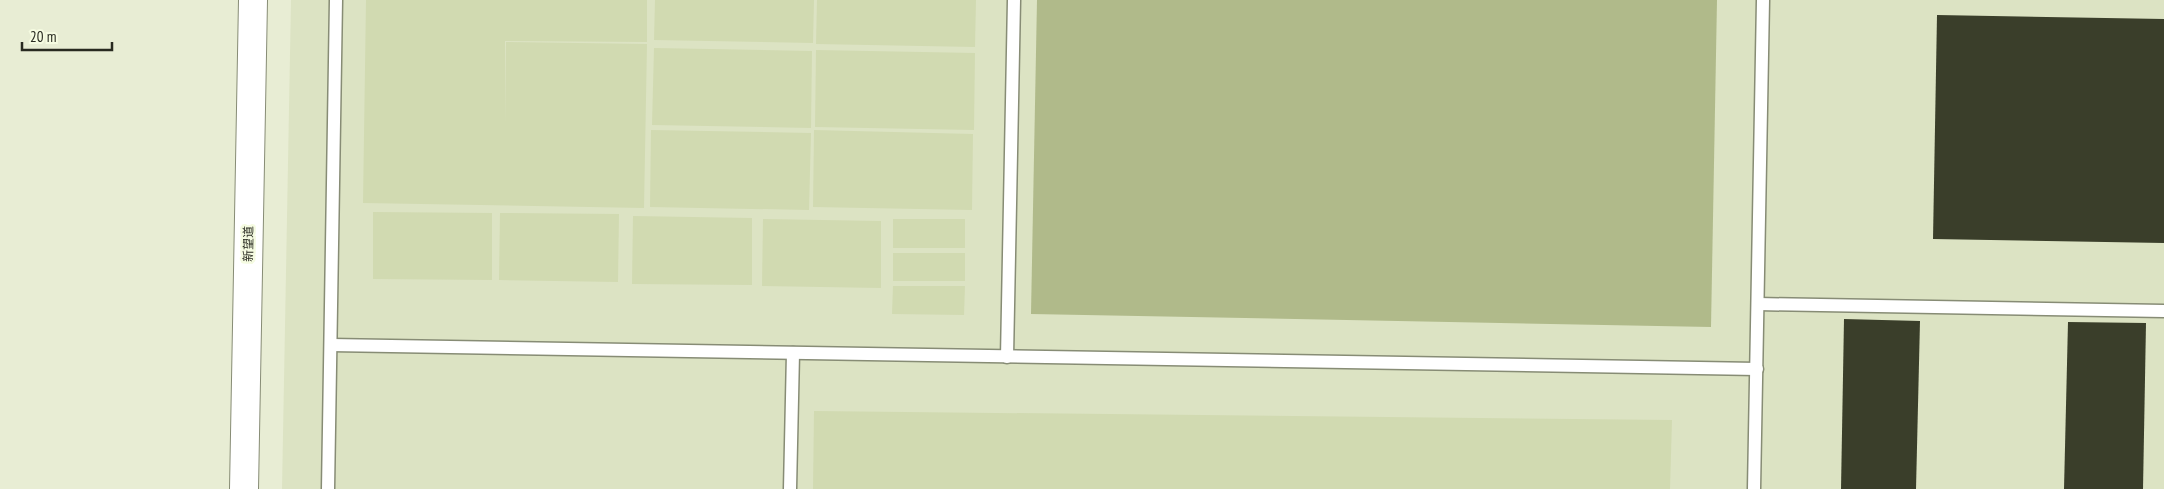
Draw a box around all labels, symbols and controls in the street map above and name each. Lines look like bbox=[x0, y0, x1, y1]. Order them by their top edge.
scale bar bbox=[22, 20, 112, 52]
text: 20 m bbox=[30, 27, 56, 46]
street label: 新望道 bbox=[240, 226, 256, 262]

